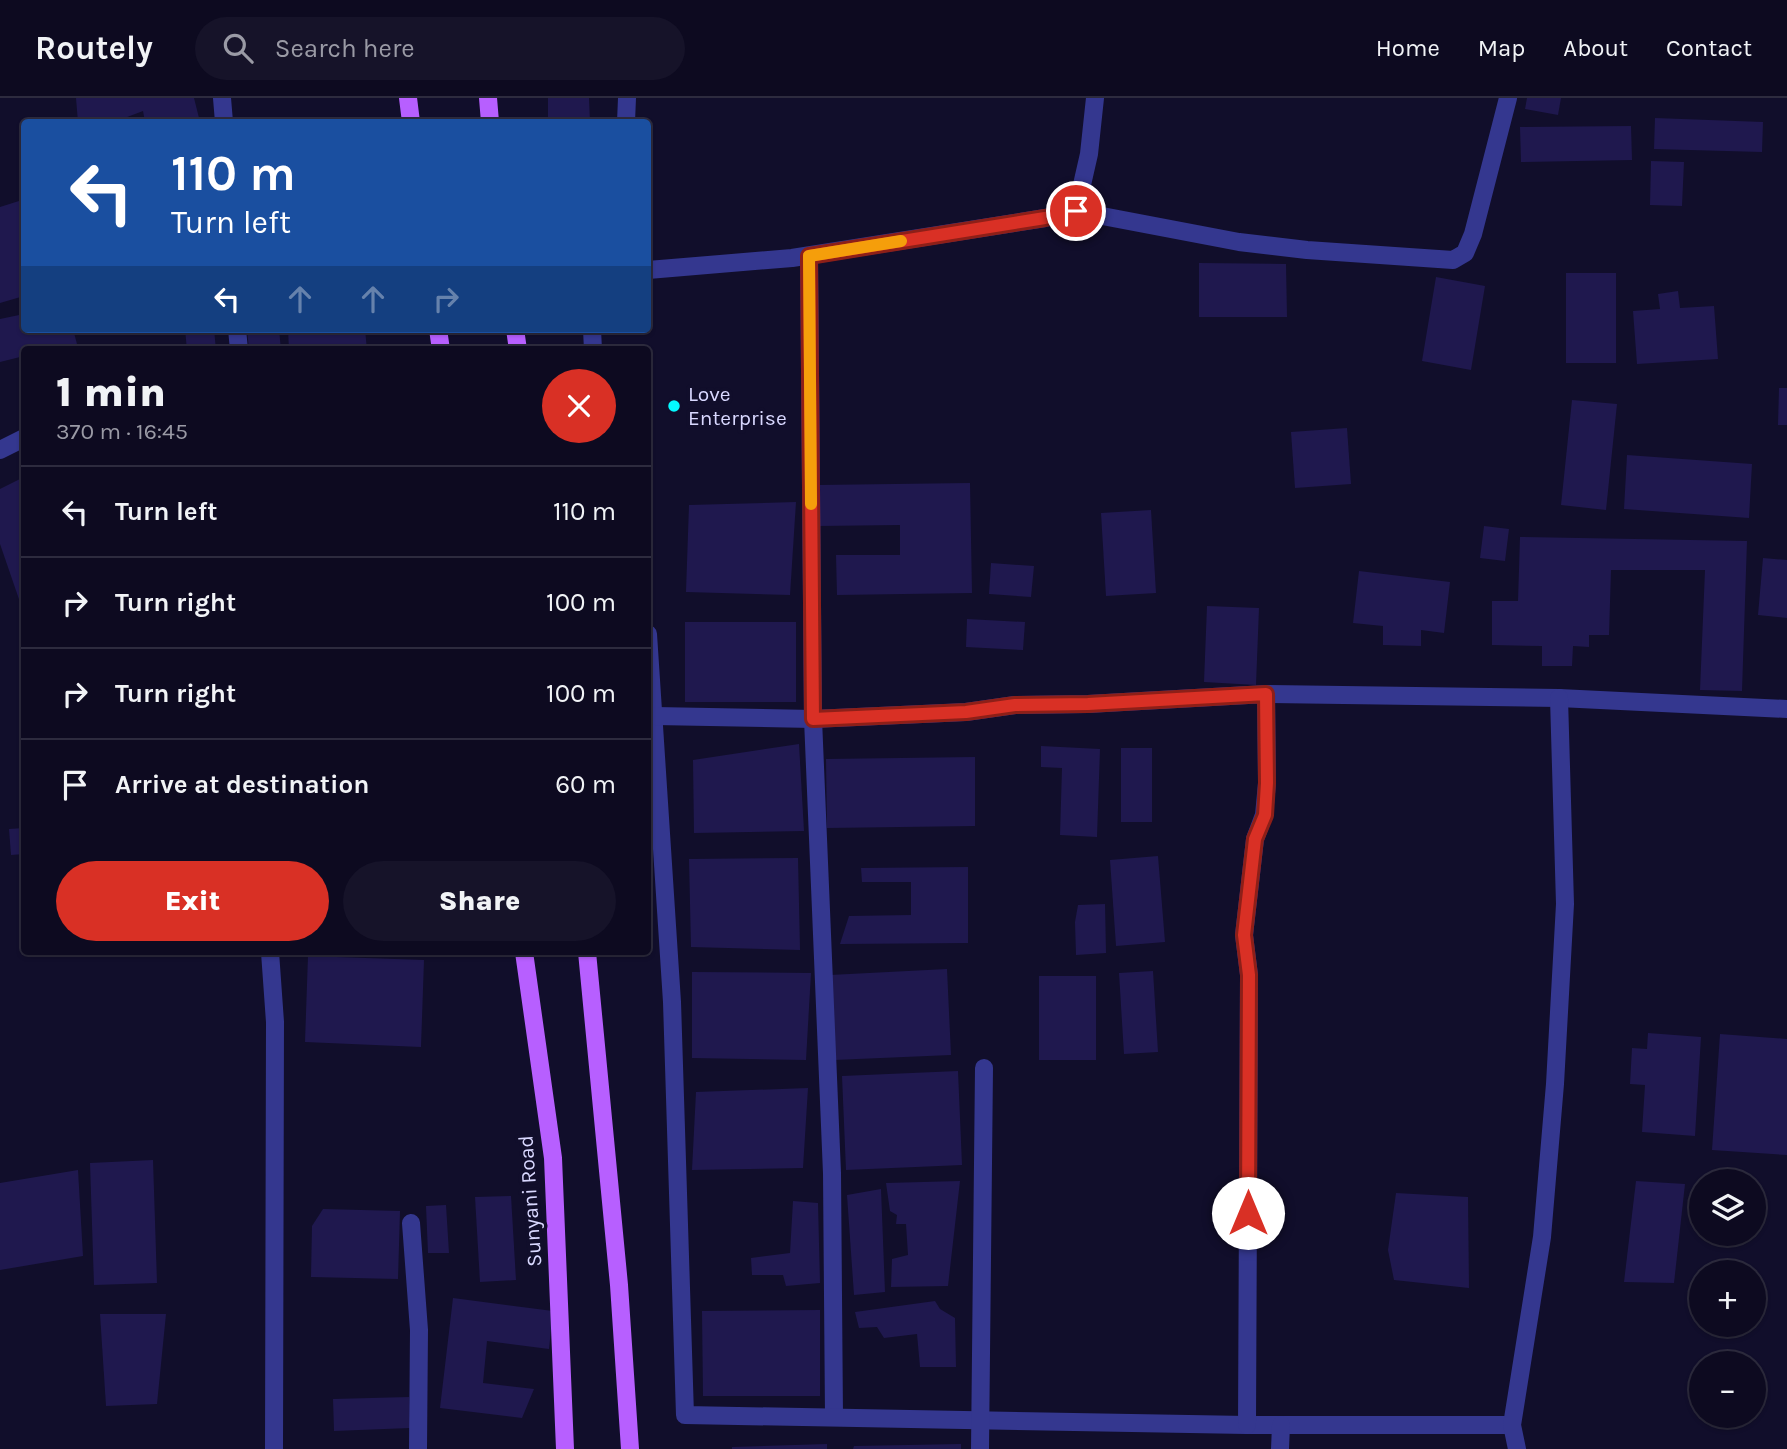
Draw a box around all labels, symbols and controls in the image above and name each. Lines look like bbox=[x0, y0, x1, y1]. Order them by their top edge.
search box bbox=[195, 17, 685, 80]
text: Routely bbox=[35, 29, 153, 67]
icon: search bbox=[219, 29, 257, 67]
text: Search here bbox=[275, 33, 415, 64]
text: Home bbox=[1376, 34, 1440, 62]
text: Map bbox=[1478, 34, 1525, 62]
text: About bbox=[1563, 34, 1628, 62]
text: Contact bbox=[1666, 34, 1752, 62]
text: 110 m bbox=[171, 145, 296, 202]
icon: left bbox=[56, 147, 147, 238]
pin bbox=[1046, 181, 1106, 241]
icon: arrive bbox=[1057, 192, 1095, 230]
text: Turn left bbox=[171, 204, 291, 241]
icon: left bbox=[208, 280, 246, 318]
icon: ahead bbox=[281, 280, 319, 318]
icon: ahead bbox=[354, 280, 392, 318]
icon: right bbox=[427, 280, 465, 318]
text: 1 min bbox=[56, 367, 166, 417]
button: close bbox=[542, 369, 616, 443]
place label: Love Enterprise bbox=[688, 382, 787, 430]
marker: Love Enterprise bbox=[666, 398, 682, 414]
text: 370 m · 16:45 bbox=[56, 418, 188, 445]
icon: left bbox=[56, 493, 94, 531]
text: Turn left bbox=[115, 496, 217, 527]
text: 110 m bbox=[553, 496, 616, 527]
icon: right bbox=[56, 584, 94, 622]
text: Turn right bbox=[115, 587, 236, 618]
text: 100 m bbox=[546, 587, 616, 618]
icon: right bbox=[56, 675, 94, 713]
text: Turn right bbox=[115, 678, 236, 709]
text: 100 m bbox=[546, 678, 616, 709]
icon: arrive bbox=[56, 766, 94, 804]
text: Arrive at destination bbox=[115, 769, 369, 800]
text: 60 m bbox=[555, 769, 616, 800]
button: Exit bbox=[56, 861, 329, 941]
button: Share bbox=[343, 861, 616, 941]
street label: Sunyani Road bbox=[513, 1134, 547, 1268]
map controls bbox=[1689, 1169, 1766, 1428]
button: layers bbox=[1689, 1169, 1766, 1246]
position arrow bbox=[1211, 1176, 1285, 1250]
button: + bbox=[1689, 1260, 1766, 1337]
button: − bbox=[1689, 1351, 1766, 1428]

